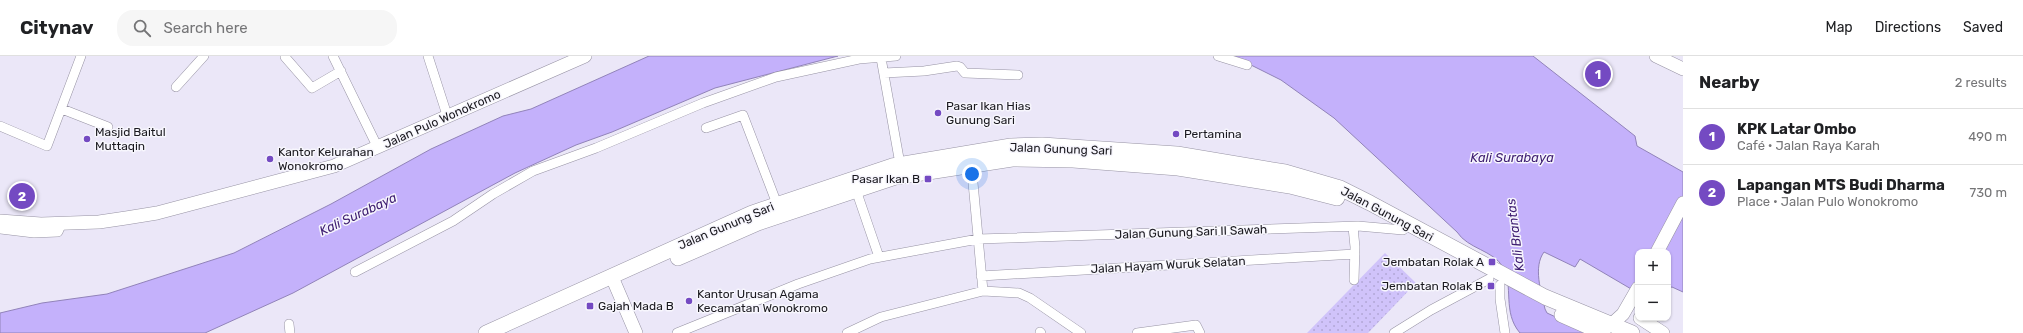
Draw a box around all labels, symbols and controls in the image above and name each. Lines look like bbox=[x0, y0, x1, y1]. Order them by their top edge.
search box bbox=[117, 10, 397, 46]
text: Citynav bbox=[20, 16, 93, 39]
icon: search bbox=[131, 17, 153, 39]
text: Search here bbox=[163, 19, 248, 37]
text: Map bbox=[1826, 19, 1853, 36]
text: Directions bbox=[1875, 19, 1941, 36]
text: Saved bbox=[1963, 19, 2003, 36]
pin: 1 bbox=[1585, 59, 1611, 89]
text: Nearby bbox=[1699, 72, 1760, 92]
text: 2 results bbox=[1955, 75, 2007, 90]
street label: Jalan Pulo Wonokromo bbox=[381, 87, 503, 151]
place label: Pasar Ikan Hias Gunung Sari bbox=[946, 99, 1031, 127]
marker: Pasar Ikan Hias Gunung Sari bbox=[933, 108, 943, 118]
text: KPK Latar Ombo bbox=[1737, 120, 1857, 138]
place label: Masjid Baitul Muttaqin bbox=[95, 125, 166, 153]
place label: Pertamina bbox=[1184, 127, 1242, 141]
marker: Pertamina bbox=[1171, 129, 1181, 139]
text: 1 bbox=[1709, 129, 1715, 144]
text: 490 m bbox=[1968, 129, 2007, 144]
marker: Masjid Baitul Muttaqin bbox=[82, 134, 92, 144]
text: Café · Jalan Raya Karah bbox=[1737, 138, 1880, 153]
street label: Jalan Gunung Sari bbox=[1009, 140, 1113, 158]
place label: Kantor Kelurahan Wonokromo bbox=[278, 145, 374, 173]
water label: Kali Surabaya bbox=[1470, 150, 1554, 165]
marker: Kantor Kelurahan Wonokromo bbox=[265, 154, 275, 164]
your location bbox=[962, 164, 982, 184]
place label: Pasar Ikan B bbox=[852, 172, 920, 186]
marker: Pasar Ikan B bbox=[923, 174, 933, 184]
text: Lapangan MTS Budi Dharma bbox=[1737, 176, 1945, 194]
pin: 2 bbox=[9, 181, 35, 211]
street label: Jalan Gunung Sari bbox=[1338, 184, 1436, 244]
text: 2 bbox=[1708, 185, 1716, 200]
text: 730 m bbox=[1970, 185, 2007, 200]
water label: Kali Surabaya bbox=[317, 189, 399, 238]
text: Place · Jalan Pulo Wonokromo bbox=[1737, 194, 1918, 209]
water label: Kali Brantas bbox=[1503, 197, 1527, 272]
street label: Jalan Gunung Sari bbox=[676, 199, 776, 253]
street label: Jalan Gunung Sari II Sawah bbox=[1114, 222, 1268, 242]
map controls bbox=[1635, 249, 1671, 321]
button: + bbox=[1635, 249, 1671, 285]
street label: Jalan Hayam Wuruk Selatan bbox=[1090, 254, 1246, 276]
place label: Jembatan Rolak A bbox=[1383, 255, 1484, 269]
marker: Jembatan Rolak A bbox=[1487, 257, 1497, 267]
place label: Jembatan Rolak B bbox=[1382, 279, 1483, 293]
marker: Jembatan Rolak B bbox=[1486, 281, 1496, 291]
button: − bbox=[1635, 285, 1671, 321]
place label: Kantor Urusan Agama Kecamatan Wonokromo bbox=[697, 287, 828, 315]
marker: Kantor Urusan Agama Kecamatan Wonokromo bbox=[684, 296, 694, 306]
place label: Gajah Mada B bbox=[598, 299, 674, 313]
marker: Gajah Mada B bbox=[585, 301, 595, 311]

